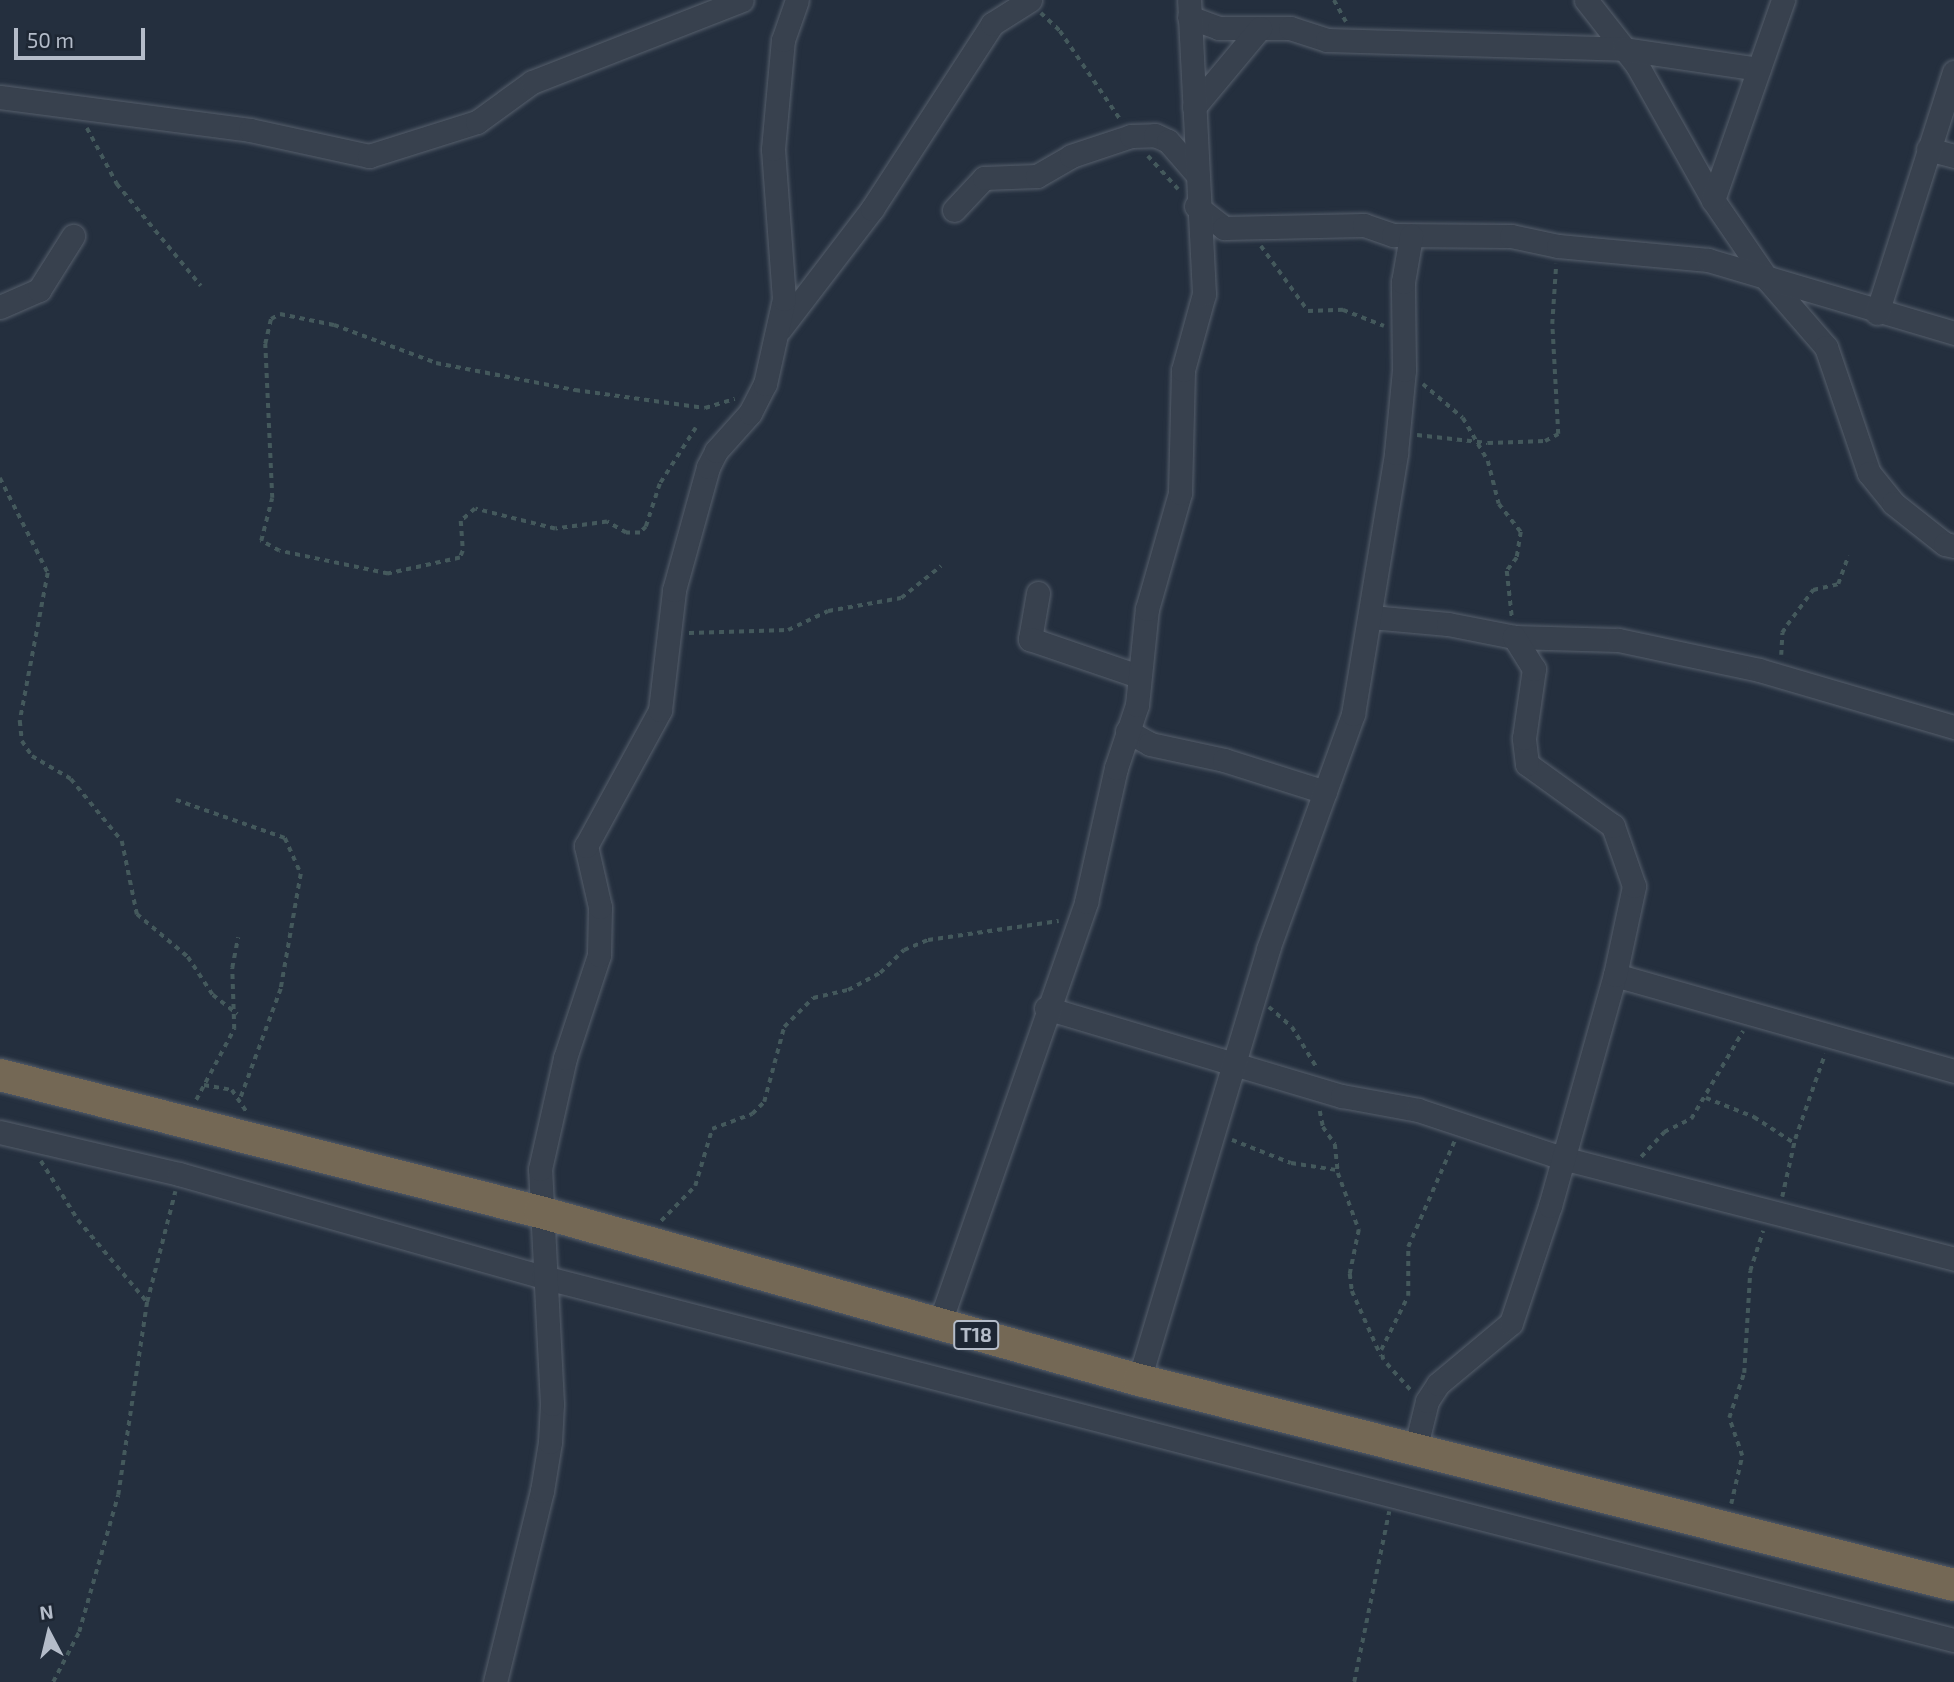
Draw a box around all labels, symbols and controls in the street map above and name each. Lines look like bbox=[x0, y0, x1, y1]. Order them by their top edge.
scale bar bbox=[18, 14, 149, 58]
text: 50 m bbox=[27, 27, 74, 52]
road number: T18 bbox=[951, 1320, 1000, 1350]
north arrow bbox=[14, 1598, 84, 1668]
text: N bbox=[38, 1599, 55, 1624]

